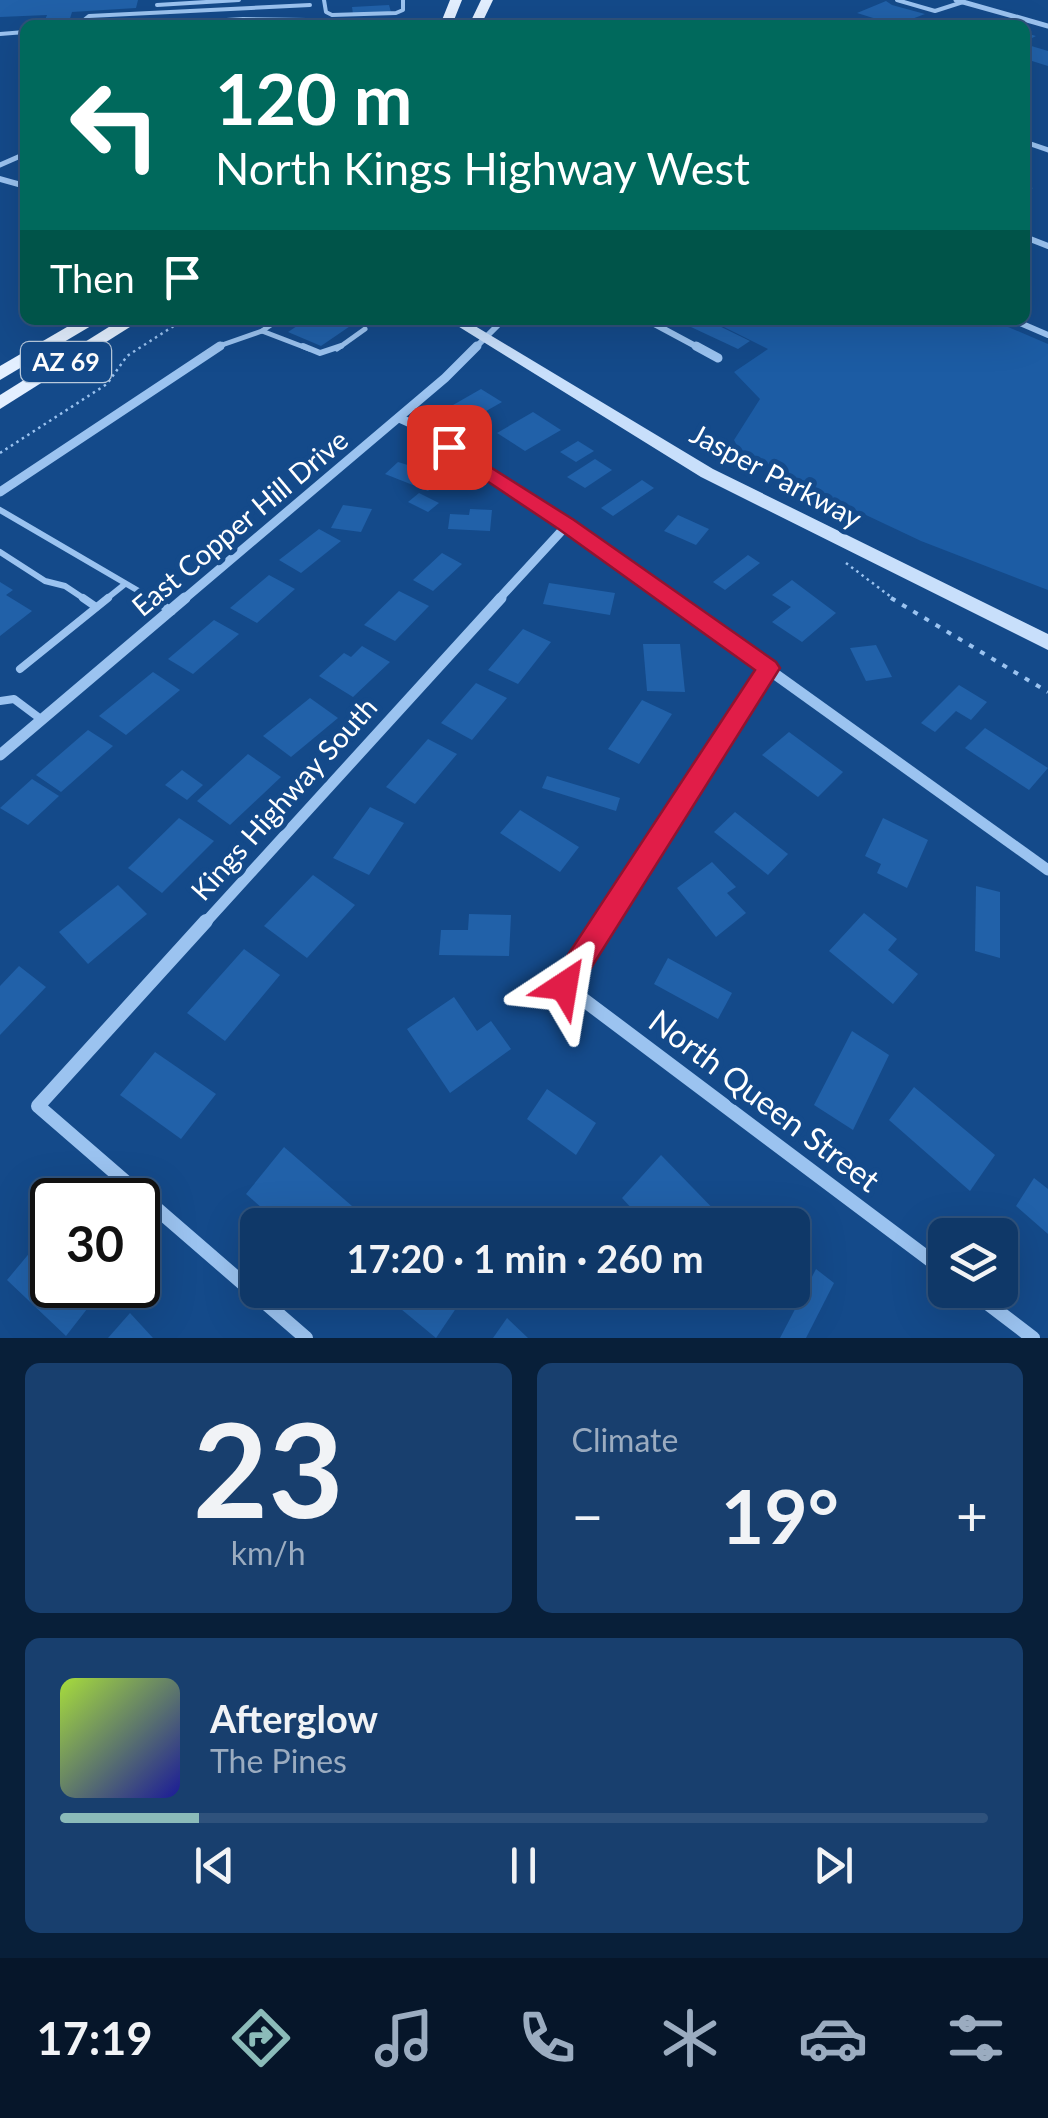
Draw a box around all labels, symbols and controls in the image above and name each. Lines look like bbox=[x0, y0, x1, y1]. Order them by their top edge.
text: 120 m bbox=[215, 56, 412, 140]
icon: left bbox=[50, 60, 180, 190]
text: North Kings Highway West bbox=[215, 141, 750, 195]
icon: arrive bbox=[155, 250, 210, 305]
text: Then bbox=[50, 255, 135, 301]
road number: AZ 69 bbox=[21, 342, 111, 382]
pin bbox=[407, 405, 492, 490]
street label: Jasper Parkway bbox=[685, 416, 868, 535]
icon: arrive bbox=[422, 420, 477, 475]
street label: East Copper Hill Drive bbox=[124, 422, 354, 623]
street label: Kings Highway South bbox=[183, 690, 383, 907]
position arrow bbox=[512, 934, 616, 1038]
street label: North Queen Street bbox=[642, 1000, 888, 1200]
speed limit sign: 30 bbox=[30, 1178, 160, 1308]
map controls bbox=[928, 1218, 1018, 1308]
button: layers bbox=[928, 1218, 1018, 1308]
text: 17:20 · 1 min · 260 m bbox=[346, 1235, 704, 1281]
text: 23 bbox=[193, 1390, 344, 1546]
text: Climate bbox=[572, 1420, 678, 1459]
text: 19° bbox=[721, 1470, 839, 1560]
text: − bbox=[572, 1482, 603, 1548]
text: + bbox=[956, 1482, 988, 1548]
text: km/h bbox=[231, 1533, 306, 1572]
text: Afterglow bbox=[210, 1695, 378, 1741]
text: The Pines bbox=[210, 1741, 347, 1780]
icon: previous bbox=[187, 1838, 242, 1893]
icon: pause bbox=[496, 1838, 551, 1893]
icon: next bbox=[806, 1838, 861, 1893]
icon: directions bbox=[226, 2003, 296, 2073]
icon: music bbox=[369, 2003, 439, 2073]
icon: phone bbox=[512, 2003, 582, 2073]
icon: climate bbox=[655, 2003, 725, 2073]
icon: car bbox=[798, 2003, 868, 2073]
icon: filters bbox=[941, 2003, 1011, 2073]
text: 17:19 bbox=[37, 2011, 153, 2065]

